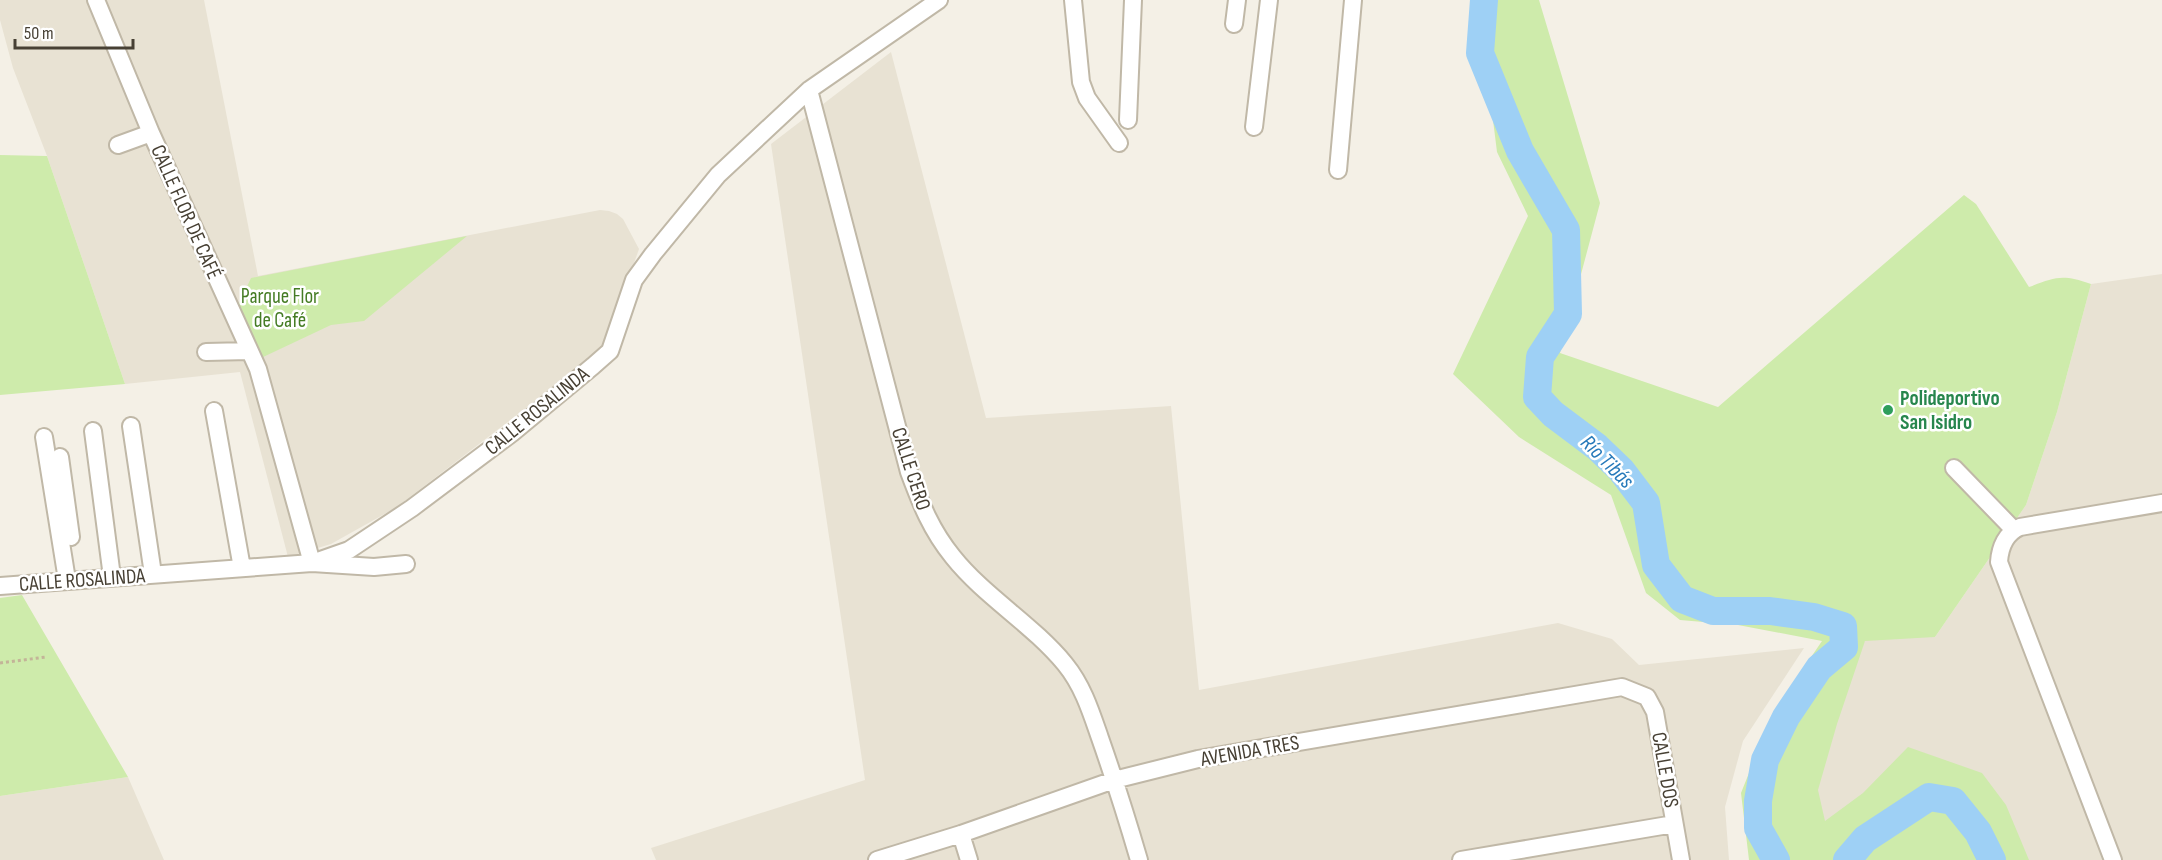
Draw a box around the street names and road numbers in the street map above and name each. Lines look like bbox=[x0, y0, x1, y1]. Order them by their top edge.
street label: CALLE FLOR DE CAFÉ bbox=[145, 141, 227, 283]
street label: CALLE ROSALINDA bbox=[480, 361, 595, 460]
street label: CALLE CERO bbox=[886, 424, 936, 514]
street label: CALLE ROSALINDA bbox=[18, 563, 147, 597]
street label: AVENIDA TRES bbox=[1198, 730, 1301, 772]
street label: CALLE DOS bbox=[1646, 730, 1684, 810]

